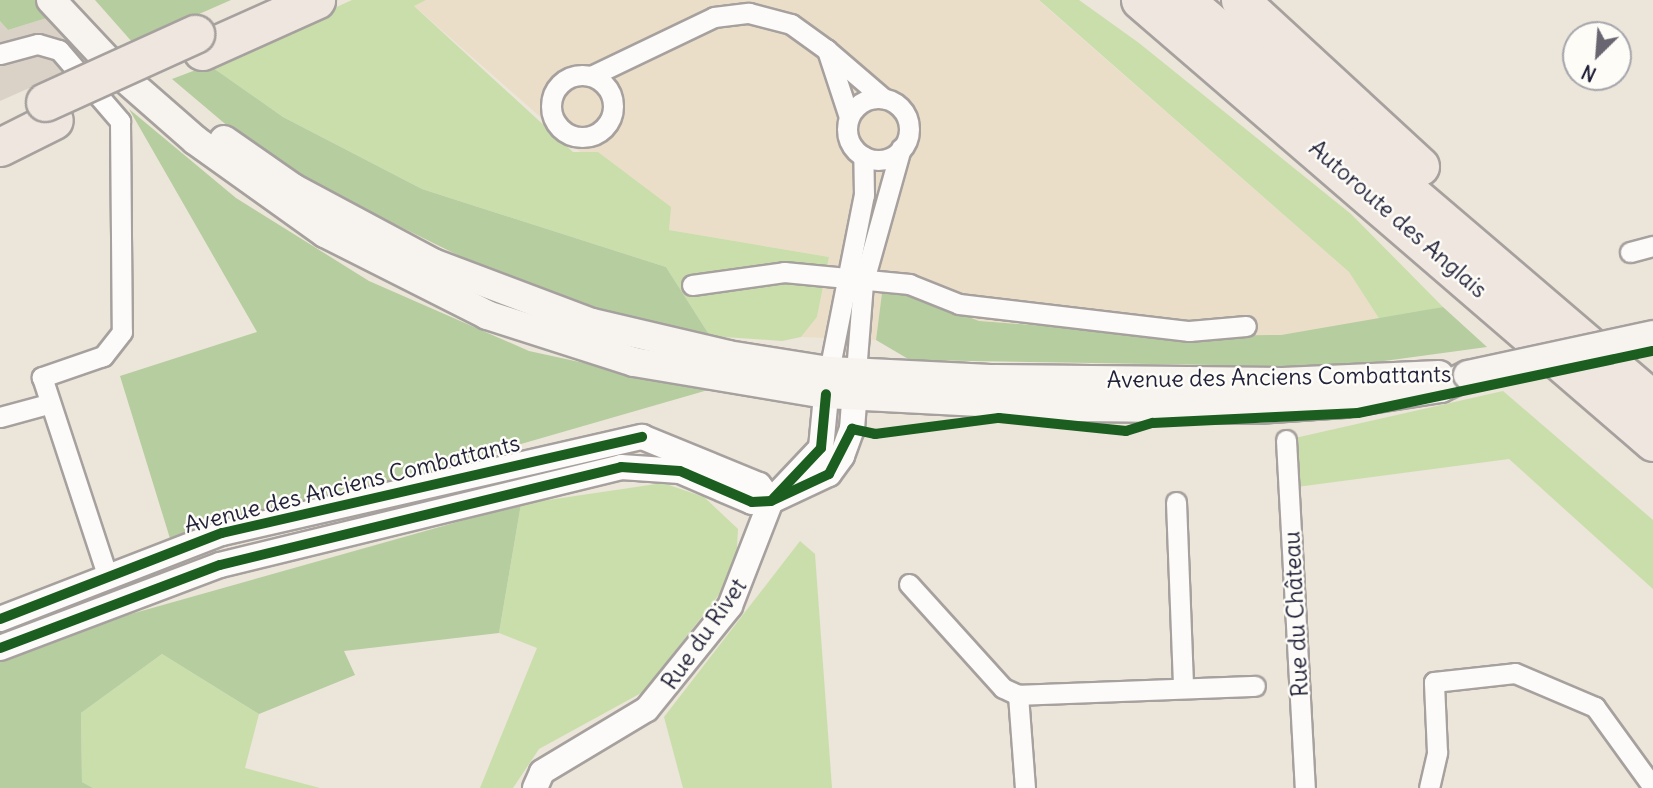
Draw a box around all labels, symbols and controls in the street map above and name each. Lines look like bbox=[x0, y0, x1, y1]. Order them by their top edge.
north arrow bbox=[1562, 21, 1632, 91]
text: N bbox=[1578, 60, 1600, 87]
street label: Autoroute des Anglais bbox=[1304, 134, 1492, 304]
street label: Avenue des Anciens Combattants bbox=[1106, 360, 1452, 394]
street label: Avenue des Anciens Combattants bbox=[181, 429, 523, 539]
street label: Rue du Château bbox=[1278, 530, 1314, 698]
street label: Rue du Rivet bbox=[656, 573, 752, 695]

